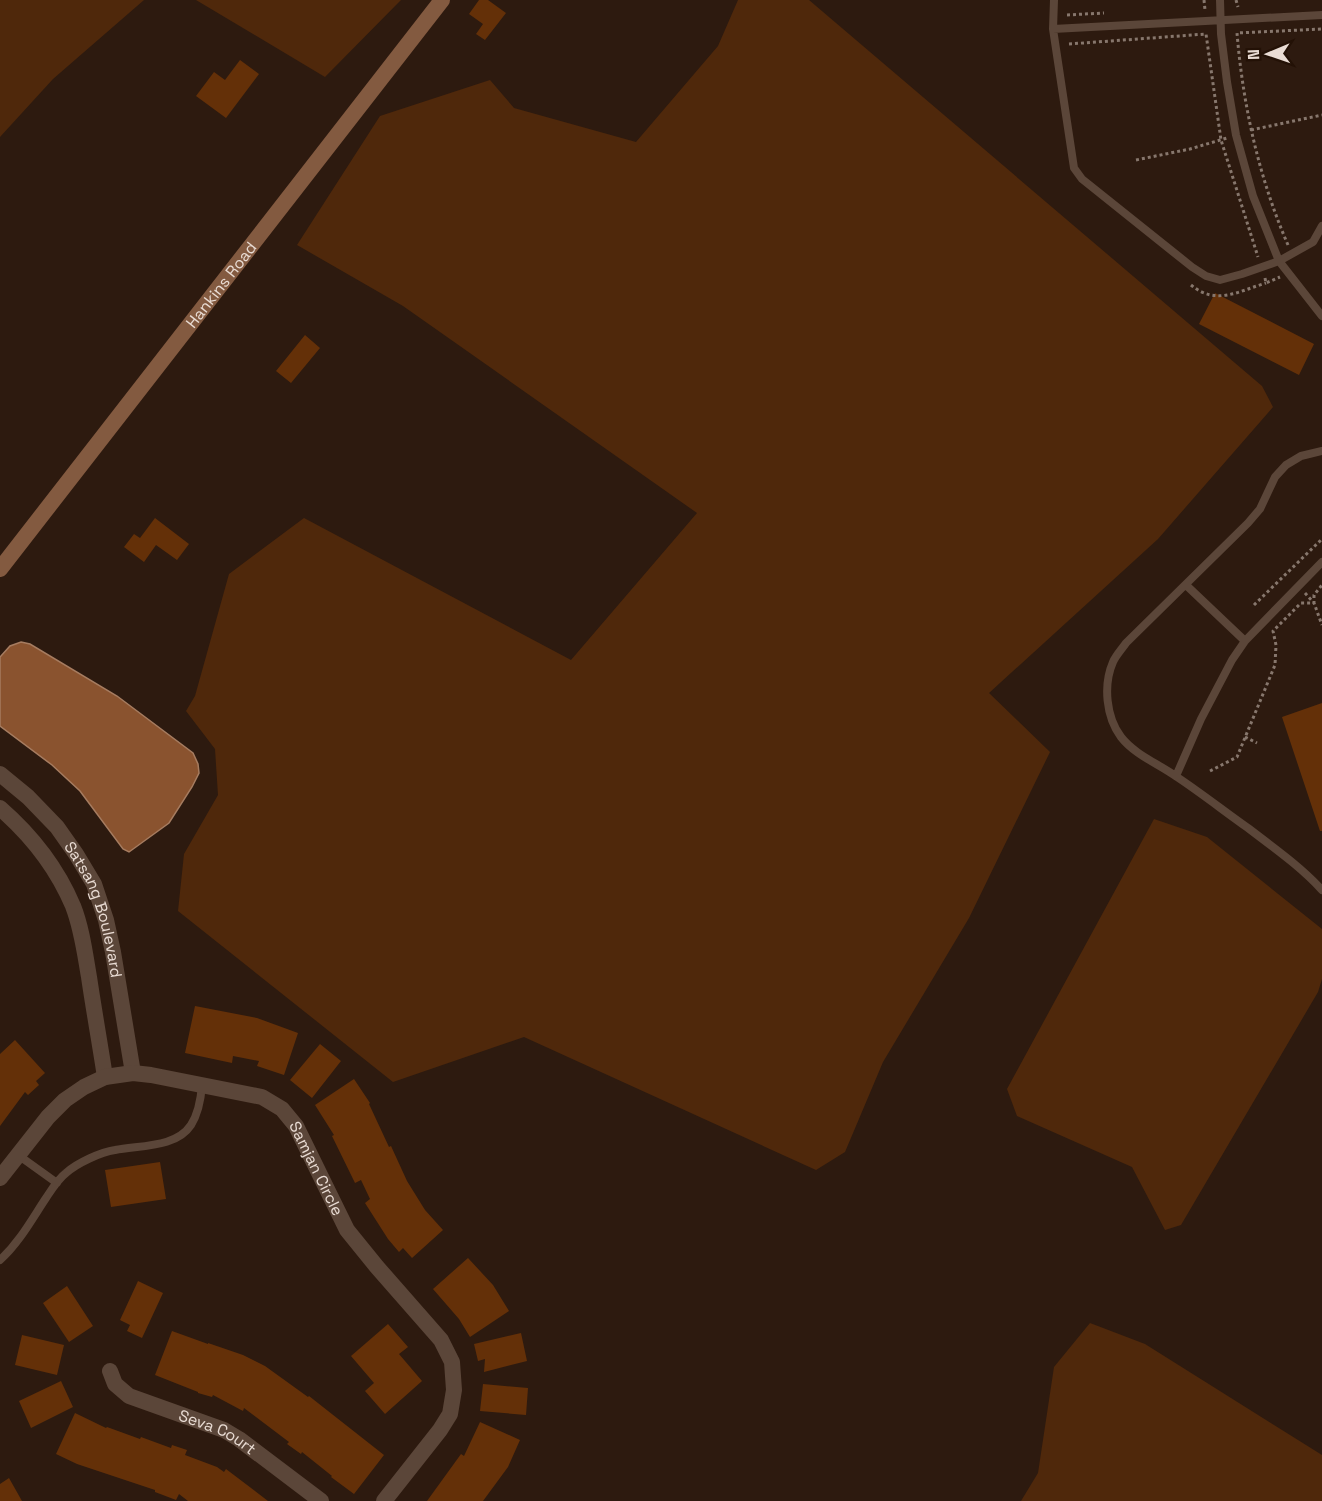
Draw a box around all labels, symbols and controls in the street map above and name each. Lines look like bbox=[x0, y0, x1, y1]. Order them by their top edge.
north arrow bbox=[1238, 24, 1298, 84]
text: N bbox=[1243, 49, 1264, 60]
street label: Hankins Road bbox=[181, 237, 261, 332]
street label: Satsang Boulevard bbox=[60, 837, 128, 979]
street label: Samjan Circle bbox=[285, 1118, 349, 1219]
street label: Seva Court bbox=[176, 1404, 261, 1459]

